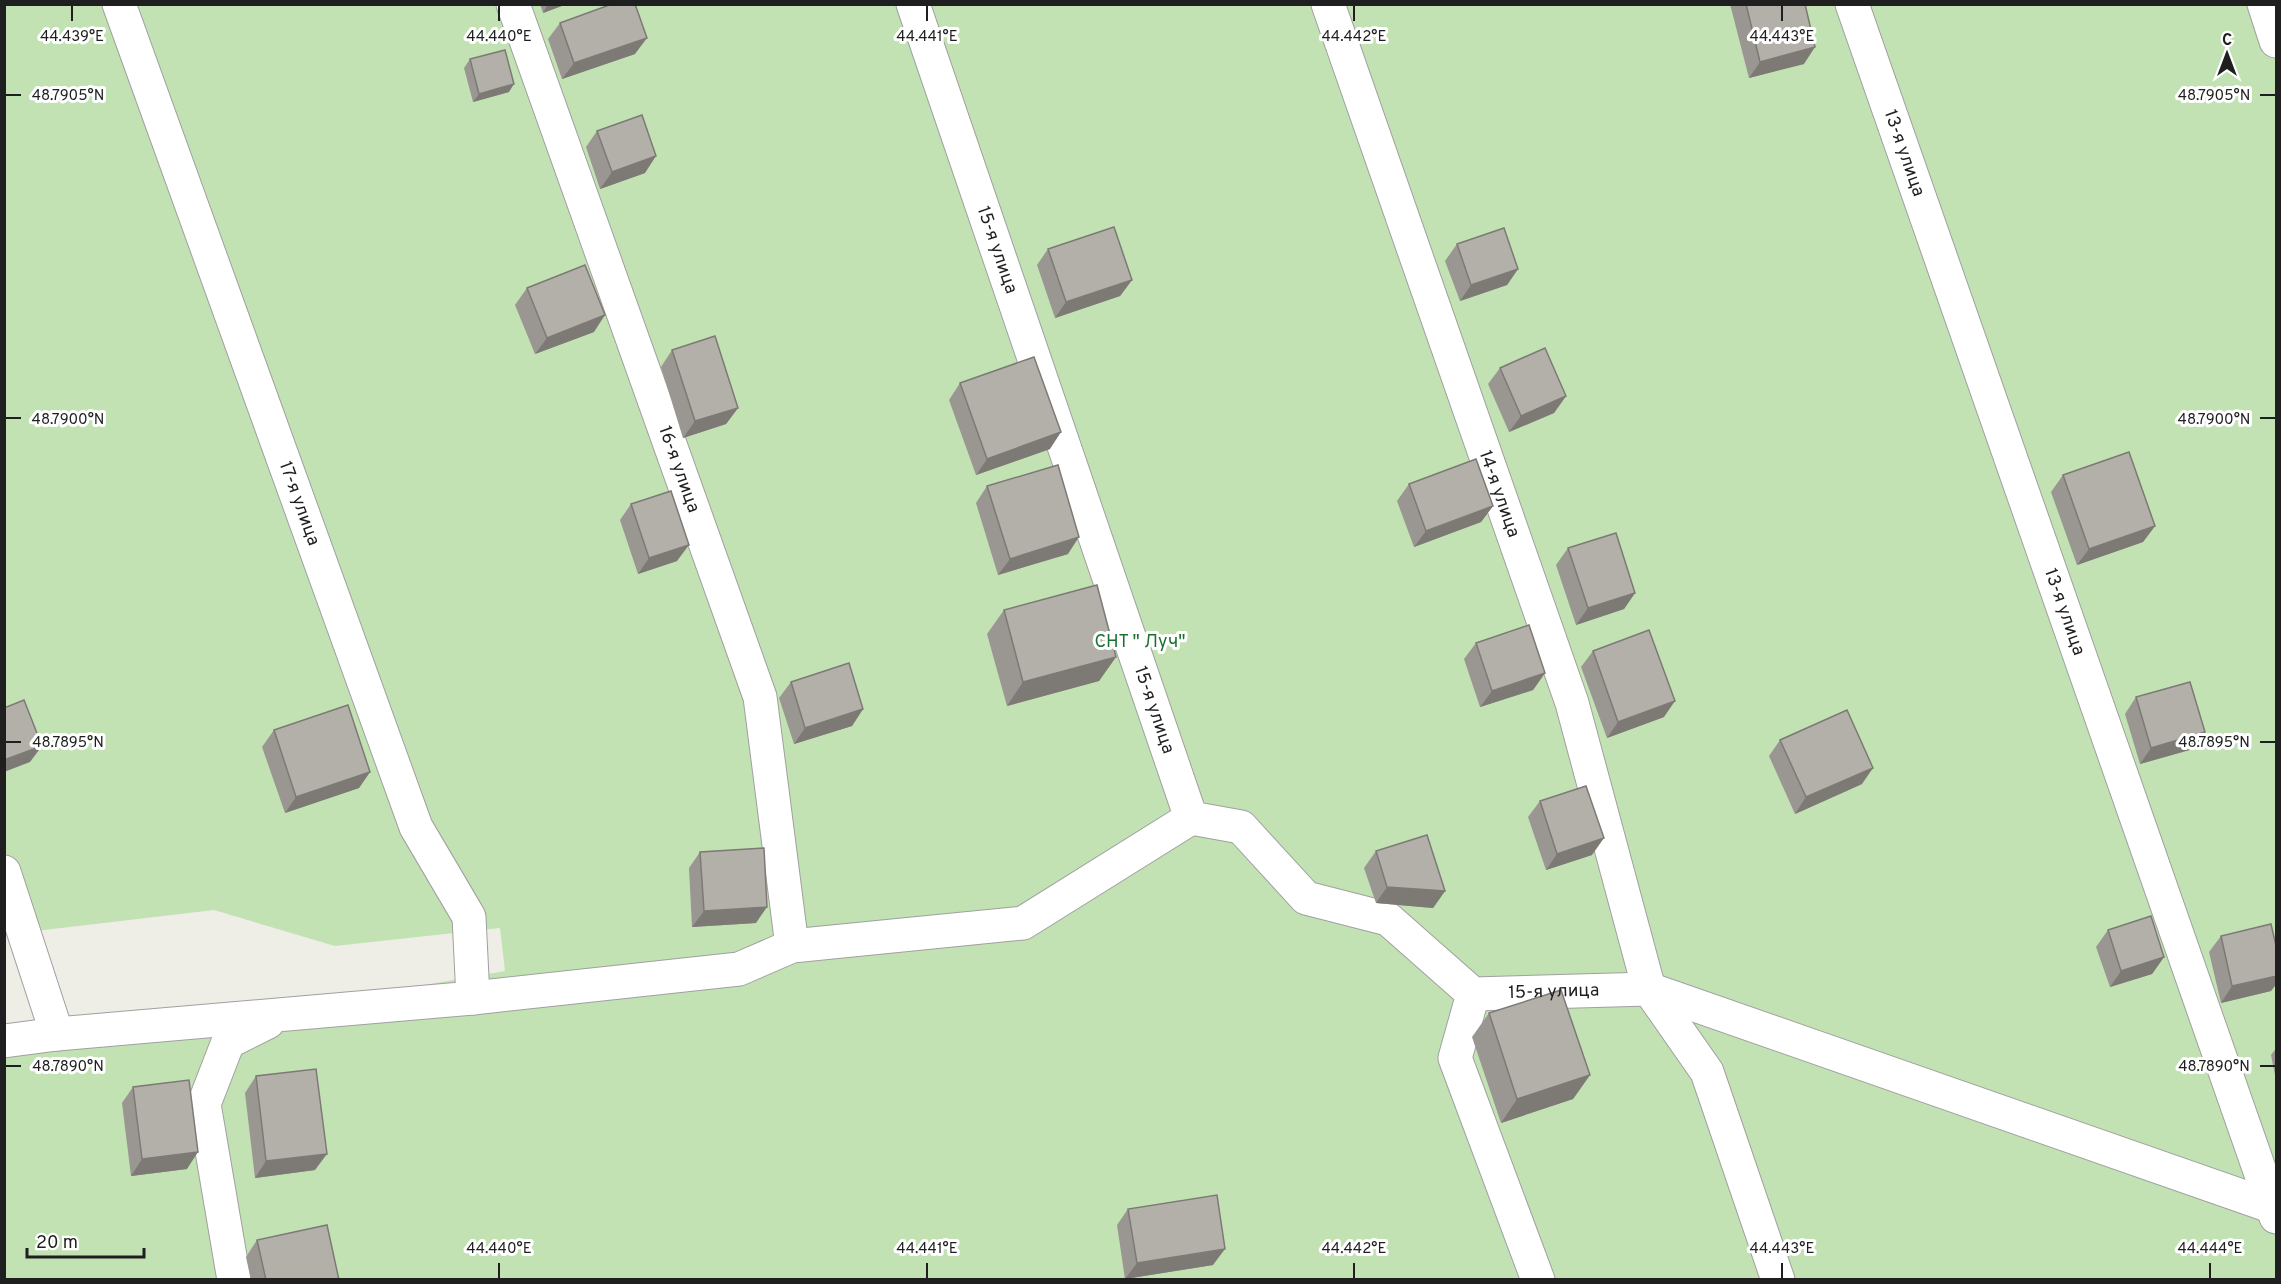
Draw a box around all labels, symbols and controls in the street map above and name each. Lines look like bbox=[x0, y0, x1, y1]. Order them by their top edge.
north arrow bbox=[2197, 24, 2257, 84]
text: 44.439°E bbox=[40, 28, 104, 47]
text: 44.440°E bbox=[466, 28, 532, 47]
text: 44.441°E bbox=[896, 28, 958, 47]
text: 44.442°E bbox=[1322, 28, 1386, 47]
text: 44.443°E bbox=[1750, 28, 1814, 47]
text: С bbox=[2222, 31, 2232, 51]
text: 48.7905°N bbox=[32, 87, 104, 106]
text: 48.7905°N bbox=[2178, 87, 2250, 106]
street label: 13-я улица bbox=[1878, 107, 1930, 200]
street label: 15-я улица bbox=[971, 203, 1023, 297]
text: 48.7900°N bbox=[32, 411, 104, 430]
text: 48.7900°N bbox=[2178, 411, 2250, 430]
street label: 16-я улица bbox=[653, 423, 705, 516]
street label: 14-я улица bbox=[1473, 447, 1525, 541]
street label: 17-я улица bbox=[273, 458, 325, 549]
street label: 13-я улица bbox=[2039, 565, 2090, 658]
park label: СНТ " Луч" bbox=[1095, 631, 1185, 654]
street label: 15-я улица bbox=[1129, 663, 1180, 757]
text: 48.7895°N bbox=[32, 734, 104, 753]
text: 48.7895°N bbox=[2178, 734, 2250, 753]
street label: 15-я улица bbox=[1508, 979, 1600, 1004]
text: 48.7890°N bbox=[32, 1058, 104, 1077]
text: 48.7890°N bbox=[2178, 1058, 2250, 1077]
scale bar bbox=[27, 1221, 144, 1259]
text: 20 m bbox=[36, 1232, 78, 1255]
text: 44.440°E bbox=[466, 1240, 532, 1259]
text: 44.441°E bbox=[896, 1240, 958, 1259]
text: 44.442°E bbox=[1322, 1240, 1386, 1259]
text: 44.443°E bbox=[1750, 1240, 1814, 1259]
text: 44.444°E bbox=[2177, 1240, 2243, 1259]

